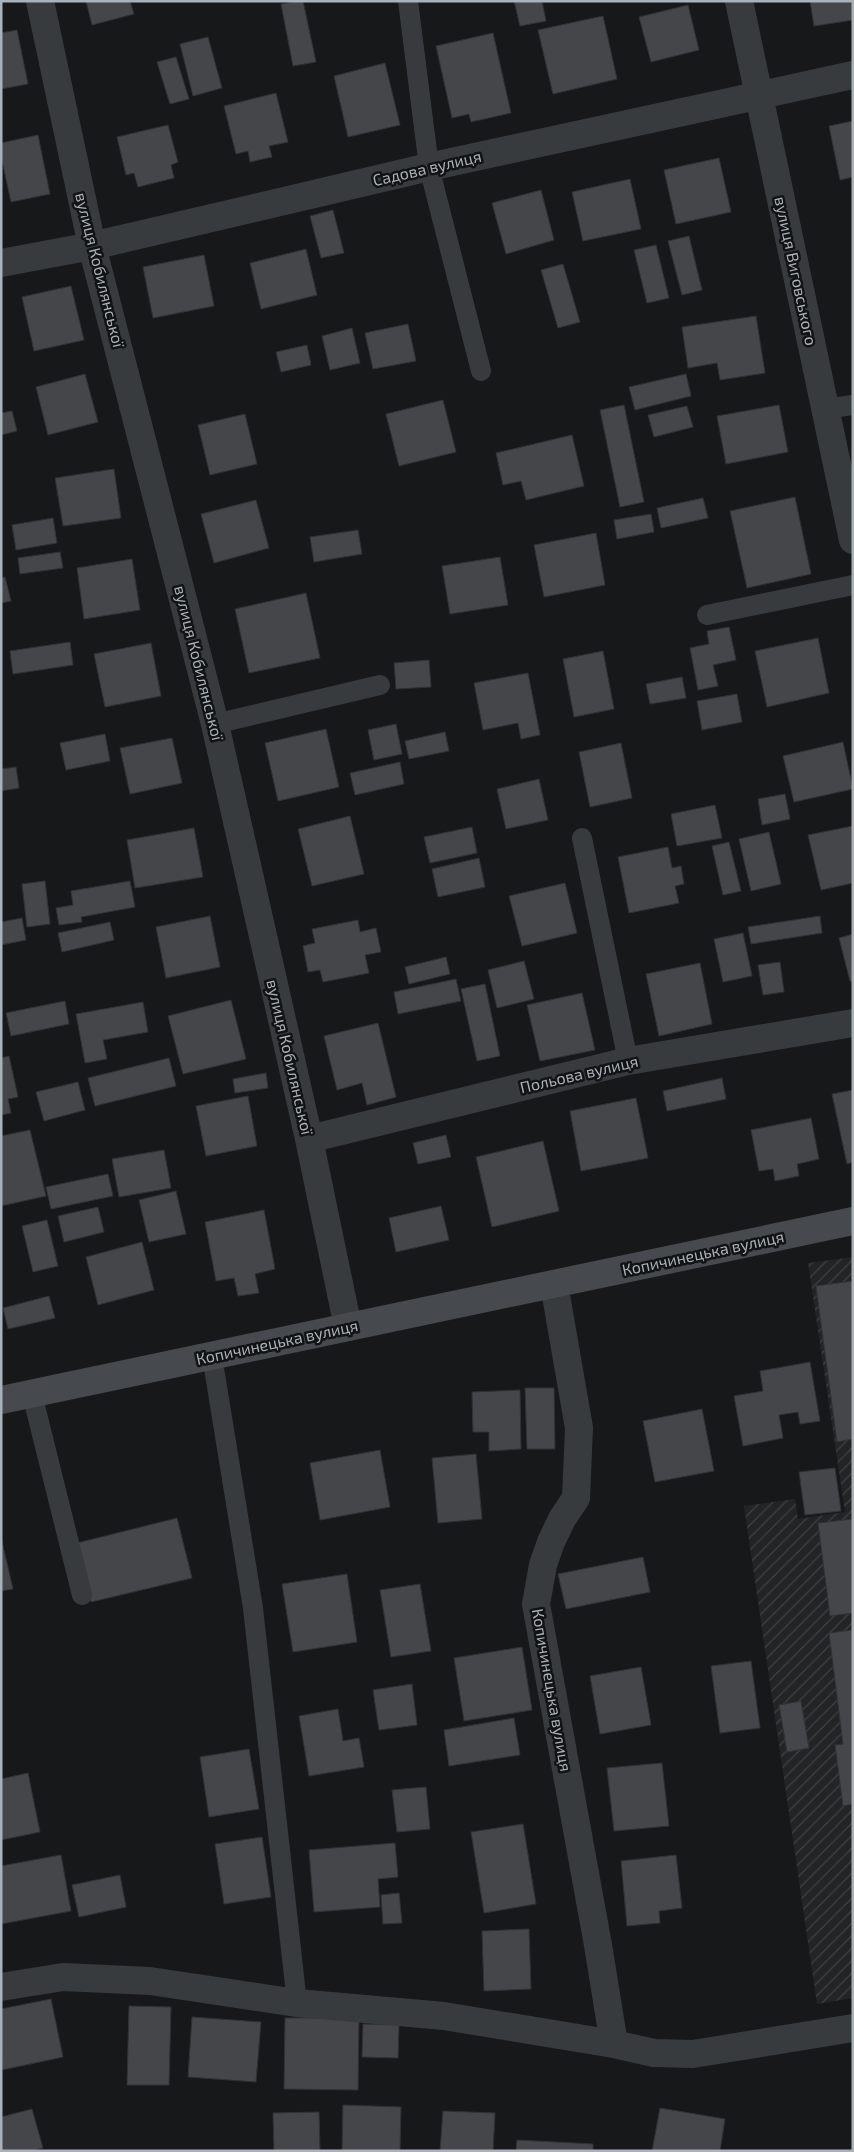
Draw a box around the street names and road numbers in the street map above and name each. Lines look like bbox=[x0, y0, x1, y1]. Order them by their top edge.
street label: Садова вулиця bbox=[371, 146, 483, 190]
street label: вулиця Кобилянської bbox=[71, 191, 129, 350]
street label: вулиця Виговського bbox=[770, 195, 822, 347]
street label: вулиця Кобилянської bbox=[170, 584, 228, 743]
street label: вулиця Кобилянської bbox=[262, 977, 318, 1138]
street label: Польова вулиця bbox=[518, 1051, 640, 1097]
street label: Копичинецька вулиця bbox=[620, 1226, 786, 1280]
street label: Копичинецька вулиця bbox=[194, 1315, 360, 1369]
street label: Копичинецька вулиця bbox=[528, 1607, 576, 1773]

